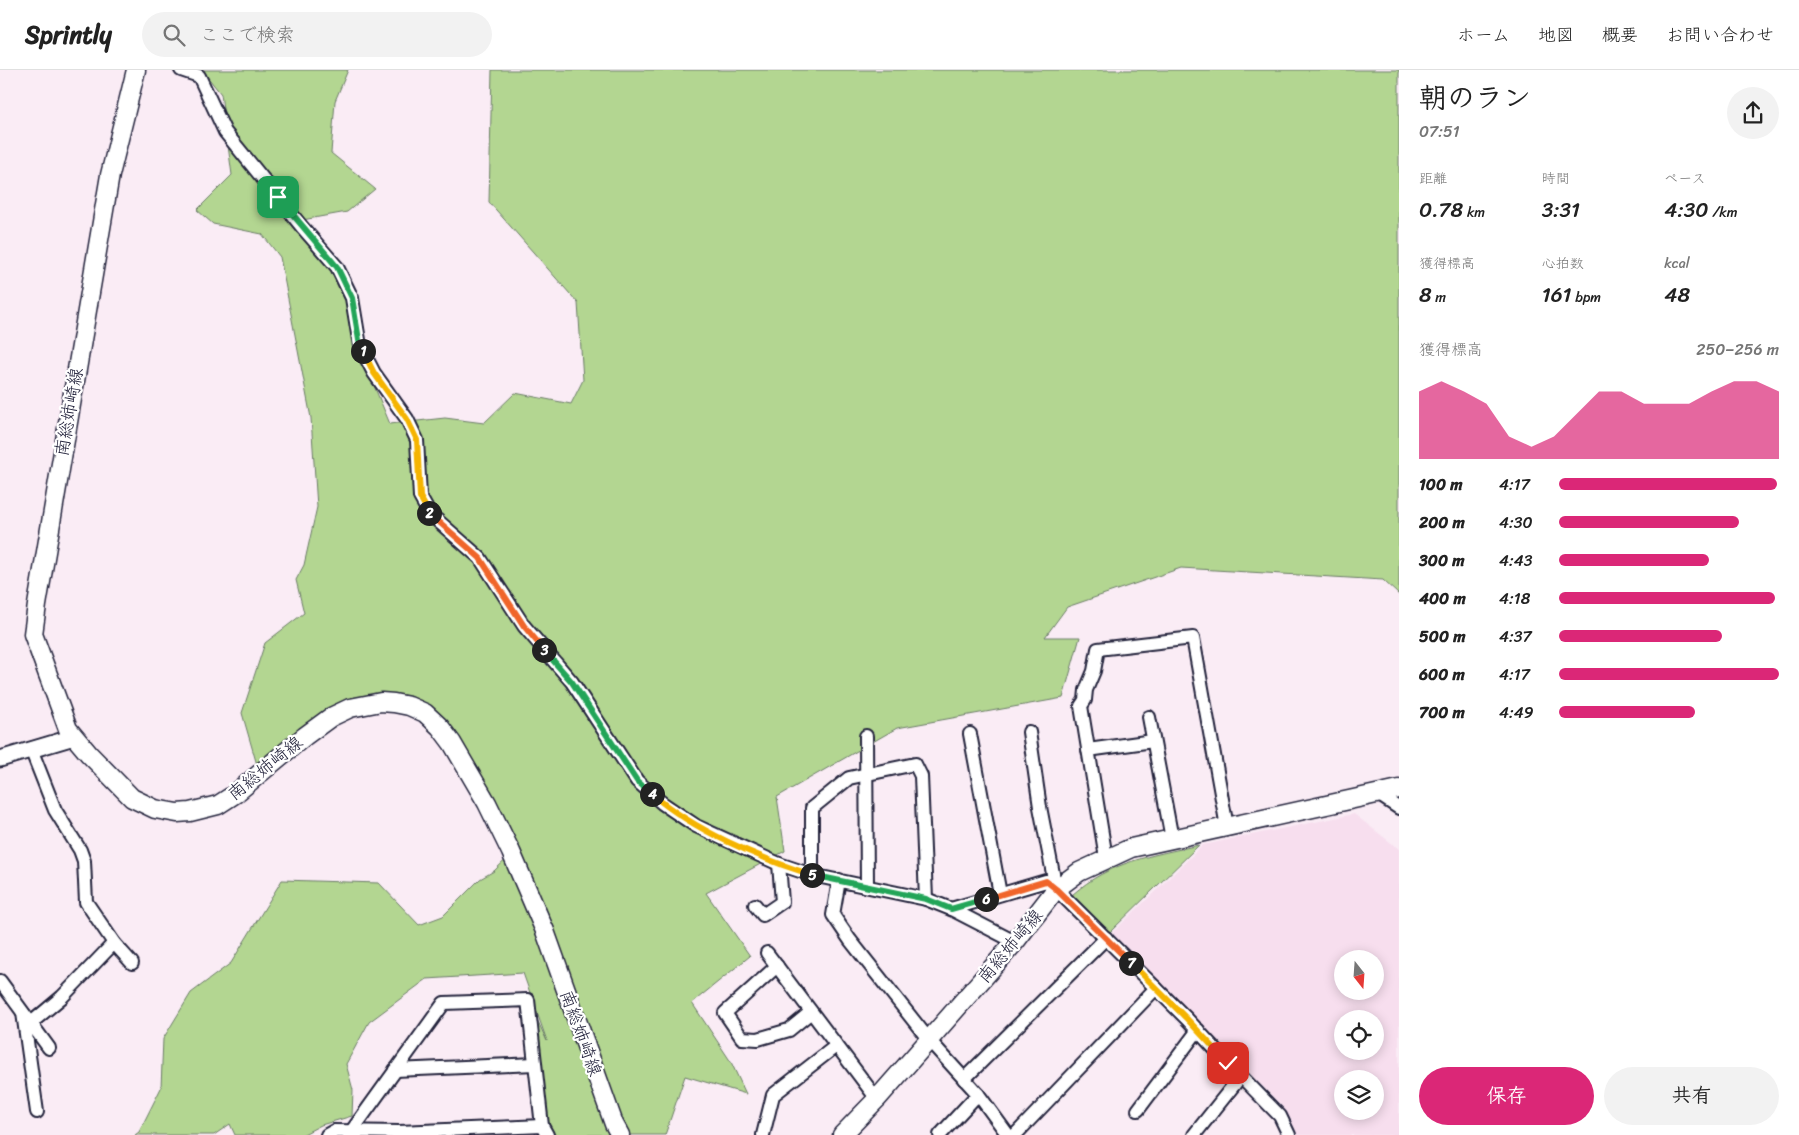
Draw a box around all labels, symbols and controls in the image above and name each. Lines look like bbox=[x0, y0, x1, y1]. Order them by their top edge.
search box bbox=[142, 12, 492, 57]
text: Sprintly bbox=[25, 14, 112, 56]
text: ここで検索 bbox=[200, 18, 295, 51]
text: ホーム bbox=[1457, 19, 1510, 51]
text: 地図 bbox=[1538, 19, 1574, 51]
text: 概要 bbox=[1602, 19, 1638, 51]
text: お問い合わせ bbox=[1666, 19, 1774, 51]
icon: search bbox=[160, 21, 188, 49]
text: 朝のラン bbox=[1419, 73, 1531, 122]
button: share bbox=[1727, 87, 1779, 139]
text: 07:51 bbox=[1419, 117, 1460, 146]
text: 距離 bbox=[1419, 166, 1447, 191]
text: 時間 bbox=[1542, 166, 1570, 191]
text: ペース bbox=[1664, 166, 1706, 191]
pin bbox=[257, 176, 299, 218]
icon: arrive bbox=[264, 183, 292, 211]
text: 0.78 bbox=[1419, 191, 1463, 229]
text: 3:31 bbox=[1542, 191, 1580, 229]
text: 4:30 bbox=[1664, 191, 1709, 229]
text: km bbox=[1463, 200, 1485, 225]
text: /km bbox=[1709, 200, 1737, 225]
text: 獲得標高 bbox=[1419, 251, 1475, 276]
text: 心拍数 bbox=[1542, 251, 1584, 276]
text: kcal bbox=[1664, 251, 1690, 276]
text: 8 bbox=[1419, 276, 1432, 314]
text: 161 bbox=[1542, 276, 1572, 314]
text: 48 bbox=[1664, 276, 1690, 314]
text: m bbox=[1432, 285, 1446, 310]
text: bpm bbox=[1572, 285, 1601, 310]
text: 獲得標高 bbox=[1419, 335, 1483, 364]
text: 250–256 m bbox=[1696, 335, 1779, 364]
pin: 1 bbox=[350, 338, 376, 364]
text: 1 bbox=[360, 339, 367, 364]
street label: 南総姉崎線 bbox=[45, 365, 93, 459]
text: 100 m bbox=[1419, 470, 1463, 499]
text: 4:17 bbox=[1499, 470, 1530, 499]
pin: 2 bbox=[416, 500, 442, 526]
text: 2 bbox=[425, 501, 434, 526]
text: 200 m bbox=[1419, 508, 1465, 537]
text: 4:30 bbox=[1499, 508, 1533, 537]
text: 300 m bbox=[1419, 546, 1464, 575]
text: 4:43 bbox=[1499, 546, 1533, 575]
text: 400 m bbox=[1419, 584, 1466, 613]
text: 4:18 bbox=[1499, 584, 1530, 613]
text: 500 m bbox=[1419, 622, 1465, 651]
text: 4:37 bbox=[1499, 622, 1532, 651]
pin: 3 bbox=[532, 638, 556, 662]
text: 3 bbox=[541, 638, 548, 663]
text: 600 m bbox=[1419, 660, 1465, 689]
text: 4:17 bbox=[1499, 660, 1530, 689]
text: 700 m bbox=[1419, 698, 1465, 727]
text: 4:49 bbox=[1499, 698, 1534, 727]
street label: 南総姉崎線 bbox=[220, 727, 310, 809]
pin: 4 bbox=[640, 782, 664, 806]
text: 4 bbox=[648, 782, 657, 807]
pin: 5 bbox=[800, 862, 824, 888]
text: 5 bbox=[808, 863, 817, 888]
pin: 6 bbox=[974, 886, 998, 912]
text: 6 bbox=[983, 887, 990, 912]
street label: 南総姉崎線 bbox=[969, 901, 1051, 991]
pin: 7 bbox=[1118, 950, 1144, 976]
north arrow bbox=[1334, 950, 1384, 1000]
map controls bbox=[1334, 950, 1384, 1120]
text: 7 bbox=[1128, 951, 1136, 976]
street label: 南総姉崎線 bbox=[551, 985, 611, 1081]
button: locate bbox=[1334, 1010, 1384, 1060]
pin bbox=[1207, 1042, 1249, 1084]
icon: check bbox=[1214, 1049, 1242, 1077]
button: 保存 bbox=[1419, 1067, 1594, 1125]
button: 共有 bbox=[1604, 1067, 1779, 1125]
button: layers bbox=[1334, 1070, 1384, 1120]

